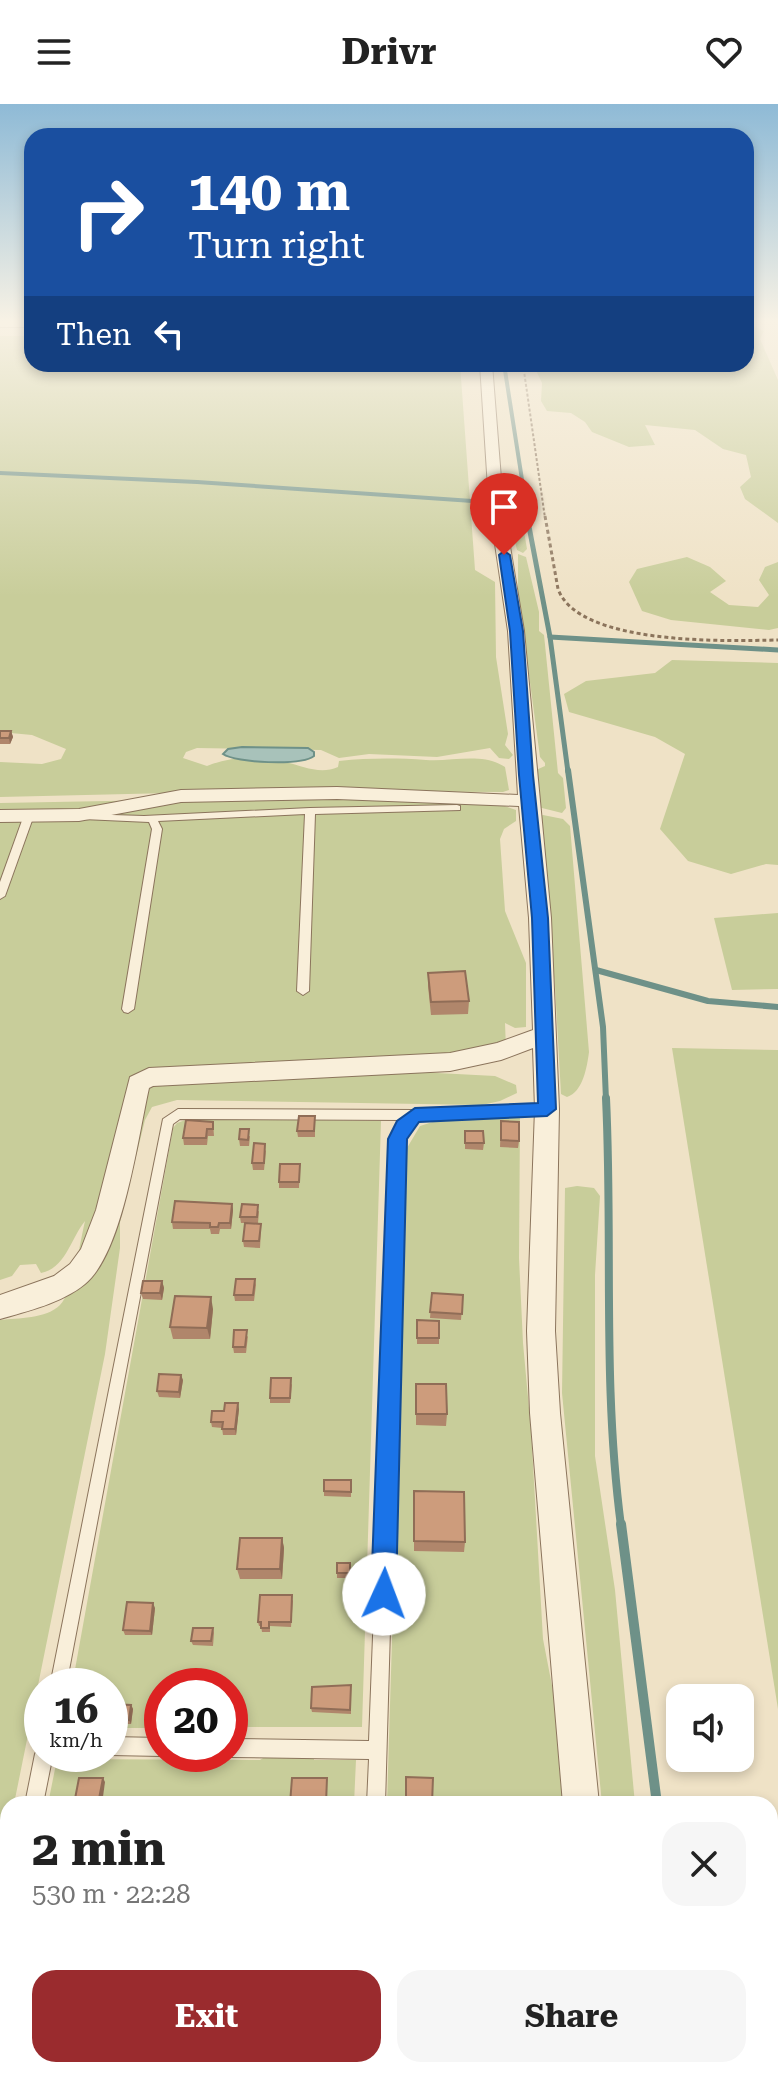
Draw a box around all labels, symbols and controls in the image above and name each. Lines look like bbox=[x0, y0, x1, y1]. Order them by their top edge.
icon: menu bbox=[32, 30, 76, 74]
icon: heart bbox=[702, 30, 746, 74]
text: Drivr bbox=[341, 31, 437, 73]
text: 140 m bbox=[188, 158, 350, 224]
icon: right bbox=[56, 160, 160, 264]
text: Turn right bbox=[188, 225, 365, 267]
icon: left bbox=[147, 312, 191, 356]
text: Then bbox=[56, 317, 131, 352]
pin bbox=[470, 473, 538, 555]
icon: arrive bbox=[482, 485, 526, 529]
position arrow bbox=[342, 1552, 426, 1636]
speed limit sign: 20 bbox=[144, 1668, 248, 1772]
map controls bbox=[666, 1684, 754, 1772]
button: sound bbox=[666, 1684, 754, 1772]
text: 16 bbox=[54, 1686, 98, 1733]
text: km/h bbox=[49, 1728, 103, 1752]
text: 2 min bbox=[32, 1821, 165, 1877]
button: close bbox=[662, 1822, 746, 1906]
text: 530 m · 22:28 bbox=[32, 1879, 191, 1909]
button: Exit bbox=[32, 1970, 381, 2062]
button: Share bbox=[397, 1970, 746, 2062]

